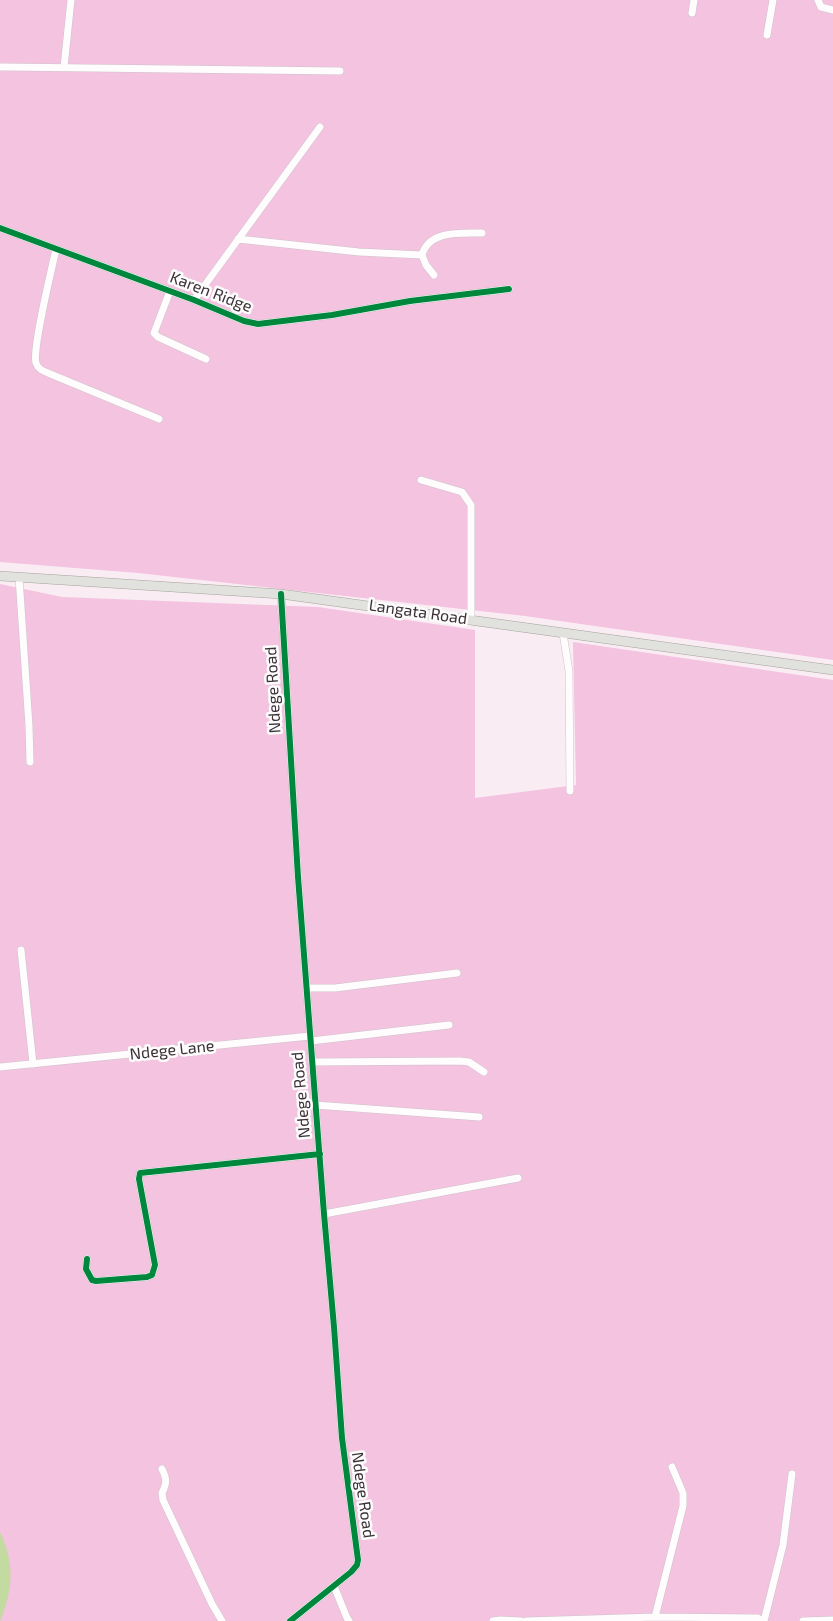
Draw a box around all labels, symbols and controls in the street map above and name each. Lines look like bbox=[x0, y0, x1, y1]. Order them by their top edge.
street label: Karen Ridge bbox=[167, 268, 255, 316]
street label: Langata Road bbox=[368, 596, 468, 628]
street label: Ndege Road bbox=[261, 646, 285, 734]
street label: Ndege Lane bbox=[129, 1036, 215, 1064]
street label: Ndege Road bbox=[288, 1051, 314, 1139]
street label: Ndege Road bbox=[347, 1451, 379, 1539]

